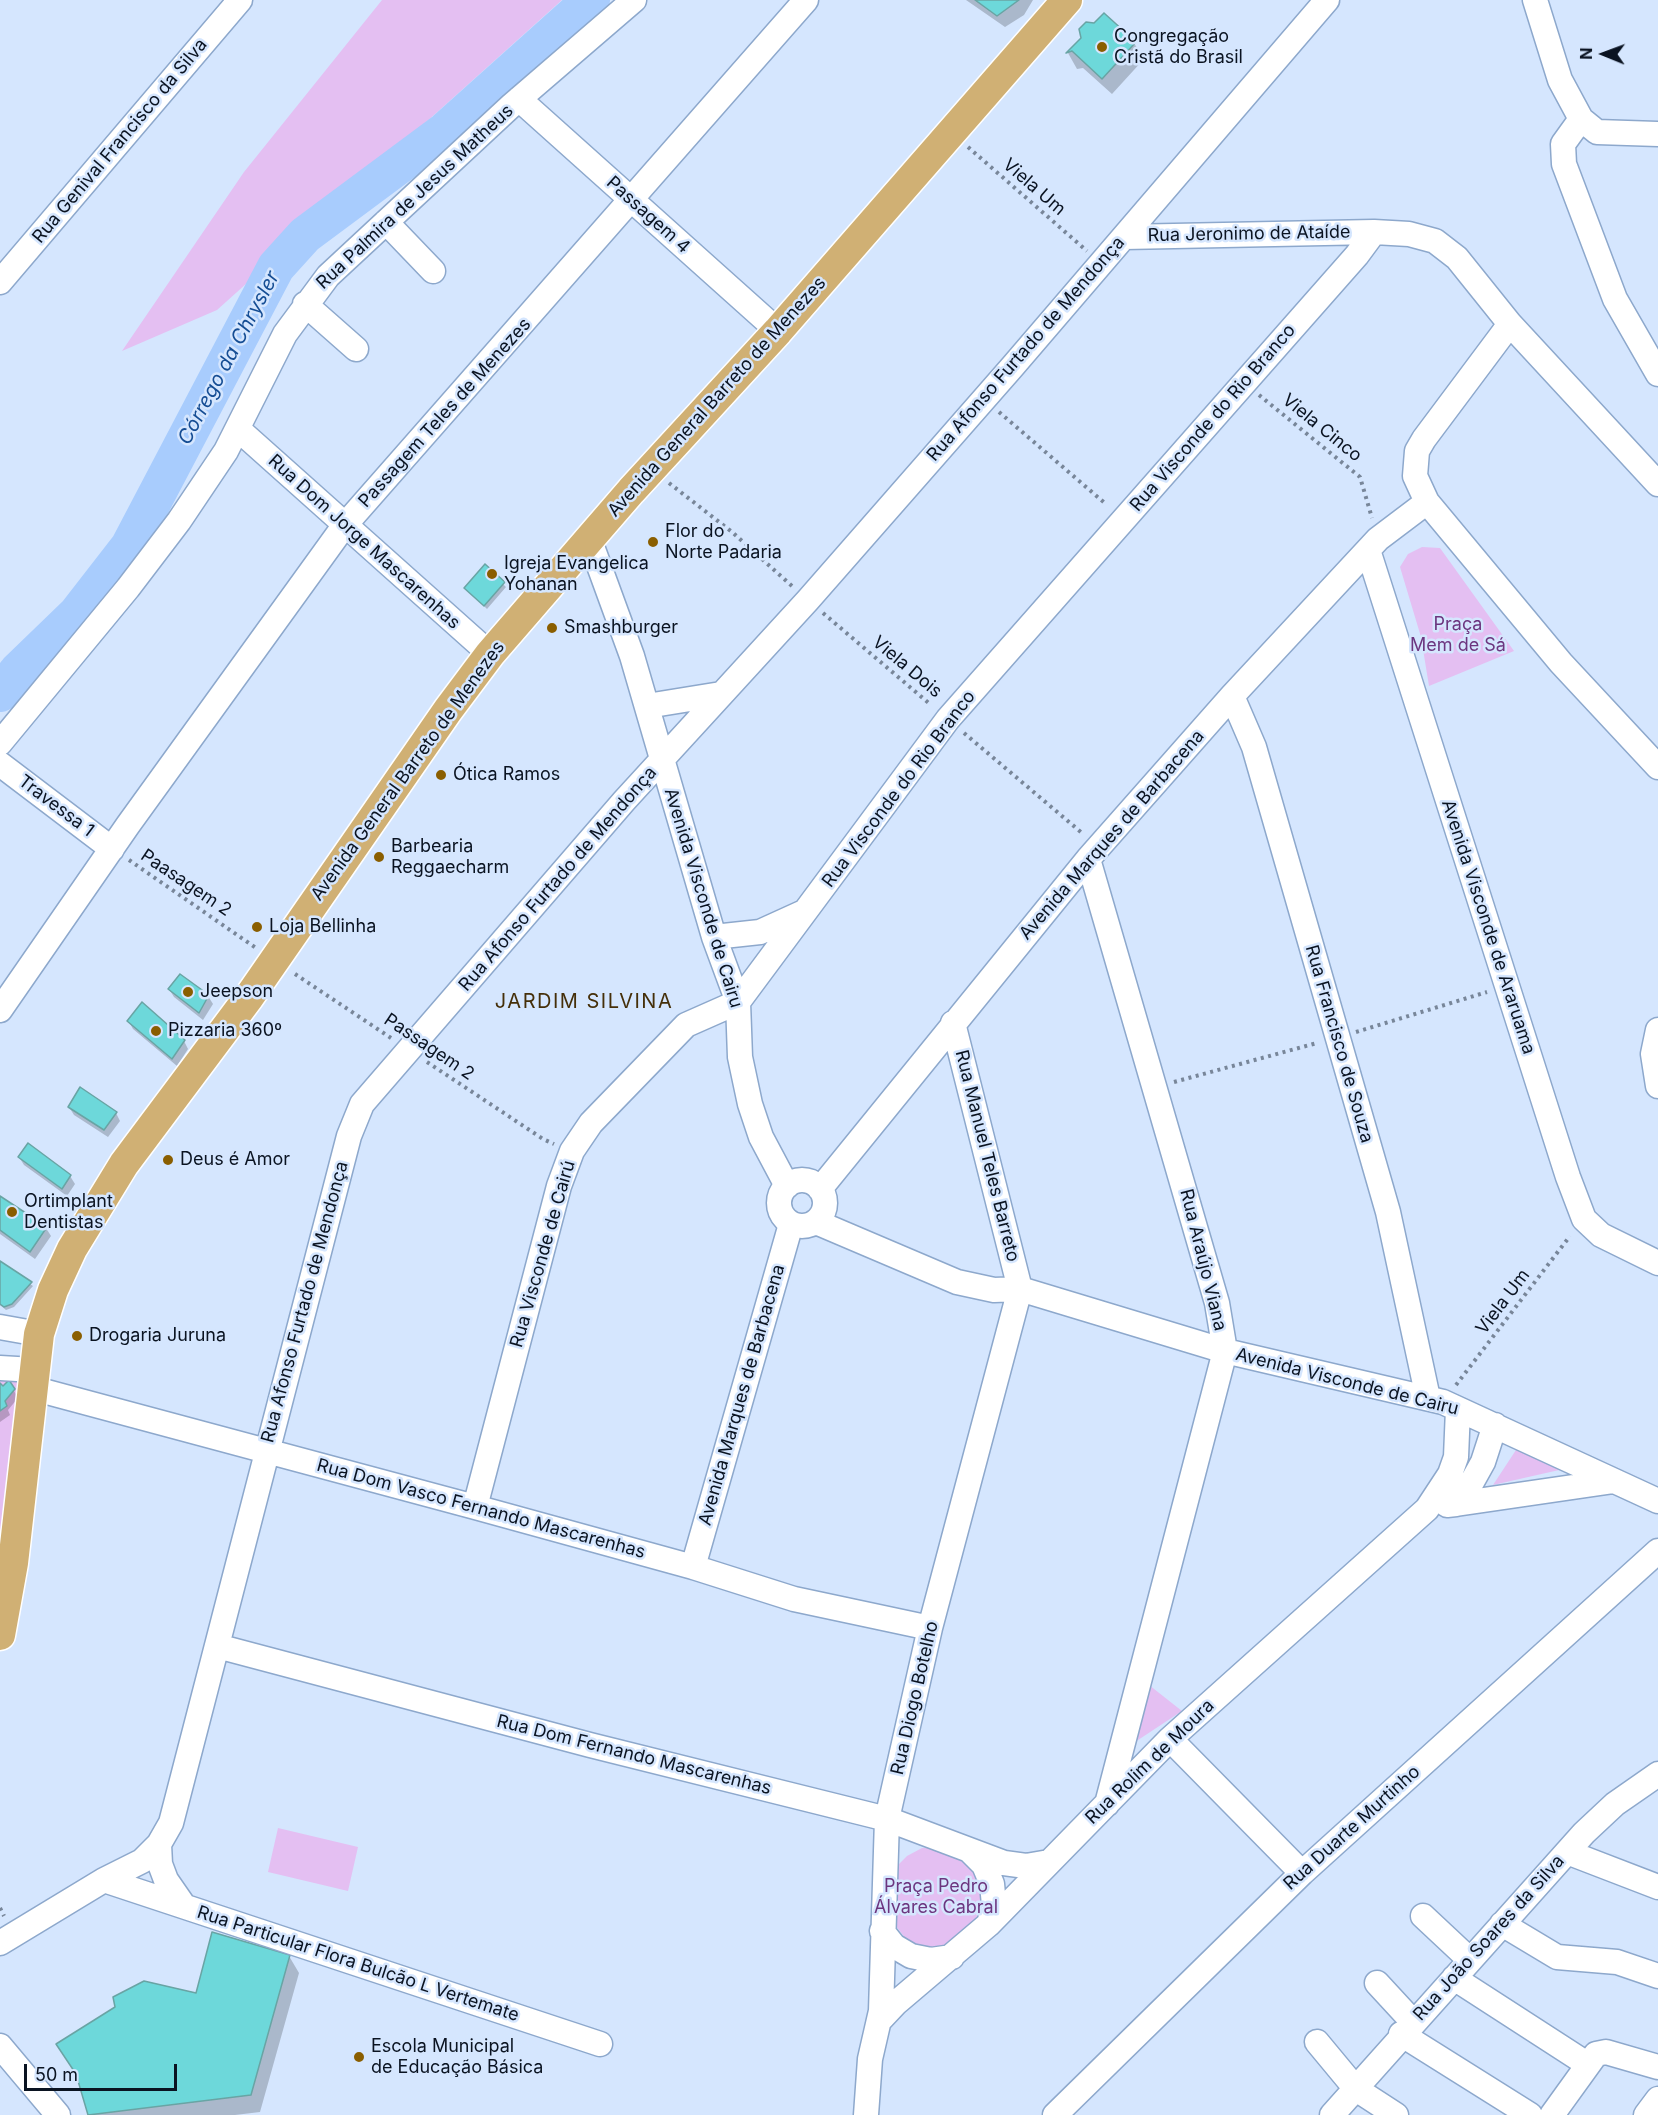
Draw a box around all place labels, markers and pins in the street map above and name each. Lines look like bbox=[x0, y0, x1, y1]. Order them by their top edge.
place label: Congregação Cristã do Brasil bbox=[1114, 26, 1243, 68]
marker: Congregação Cristã do Brasil bbox=[1095, 40, 1109, 54]
place label: Flor do Norte Padaria bbox=[665, 521, 782, 564]
marker: Flor do Norte Padaria bbox=[646, 535, 660, 549]
place label: Igreja Evangelica Yohanan bbox=[504, 553, 649, 596]
marker: Igreja Evangelica Yohanan bbox=[485, 567, 499, 581]
place label: Smashburger bbox=[564, 617, 678, 639]
marker: Smashburger bbox=[545, 621, 559, 635]
place label: Ótica Ramos bbox=[453, 764, 560, 786]
marker: Ótica Ramos bbox=[434, 768, 448, 782]
place label: Barbearia Reggaecharm bbox=[391, 836, 509, 878]
marker: Barbearia Reggaecharm bbox=[372, 850, 386, 864]
place label: Loja Bellinha bbox=[269, 916, 376, 938]
marker: Loja Bellinha bbox=[250, 920, 264, 934]
place label: Jeepson bbox=[200, 981, 273, 1003]
marker: Jeepson bbox=[181, 985, 195, 999]
place label: Pizzaria 360º bbox=[168, 1020, 282, 1042]
marker: Pizzaria 360º bbox=[149, 1024, 163, 1038]
place label: Deus é Amor bbox=[180, 1149, 290, 1171]
marker: Deus é Amor bbox=[161, 1153, 175, 1167]
place label: Ortimplant Dentistas bbox=[24, 1191, 113, 1234]
marker: Ortimplant Dentistas bbox=[5, 1205, 19, 1219]
place label: Drogaria Juruna bbox=[89, 1325, 226, 1347]
marker: Drogaria Juruna bbox=[70, 1329, 84, 1343]
place label: Escola Municipal de Educação Básica bbox=[371, 2036, 543, 2078]
marker: Escola Municipal de Educação Básica bbox=[352, 2050, 366, 2064]

